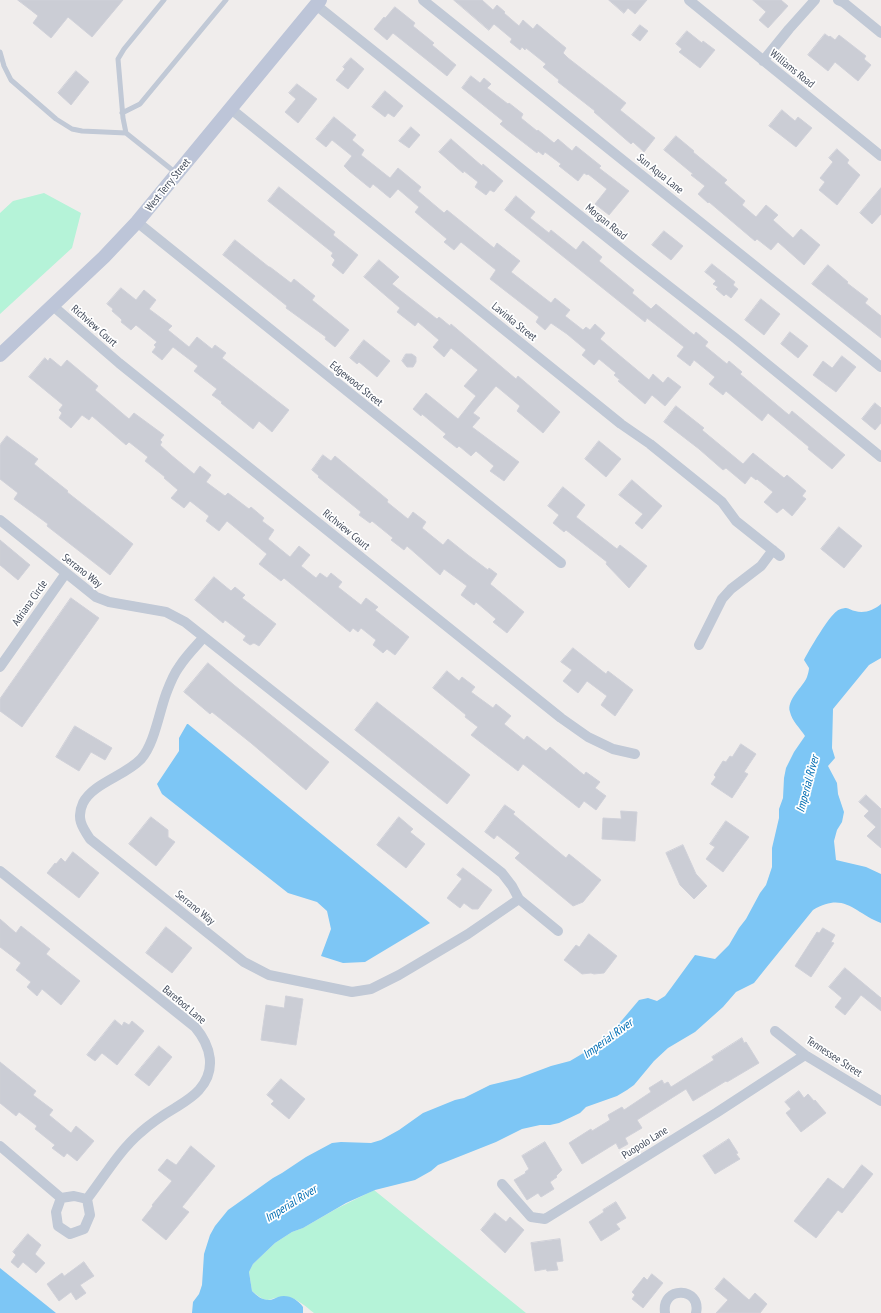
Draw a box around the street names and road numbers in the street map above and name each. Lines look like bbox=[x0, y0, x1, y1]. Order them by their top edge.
street label: Williams Road bbox=[767, 47, 817, 91]
street label: Sun Aqua Lane bbox=[634, 151, 686, 197]
street label: West Terry Street bbox=[143, 156, 193, 214]
street label: Morgan Road bbox=[582, 201, 630, 243]
street label: Lavinka Street bbox=[489, 300, 539, 344]
street label: Richview Court bbox=[68, 302, 120, 350]
street label: Edgewood Street bbox=[327, 359, 385, 409]
street label: Richview Court bbox=[320, 507, 372, 553]
street label: Serrano Way bbox=[59, 551, 105, 591]
street label: Adriana Circle bbox=[9, 578, 51, 628]
street label: Serrano Way bbox=[173, 888, 217, 928]
street label: Barefoot Lane bbox=[159, 983, 209, 1027]
street label: Tennessee Street bbox=[804, 1034, 864, 1080]
street label: Puopolo Lane bbox=[620, 1124, 670, 1162]

